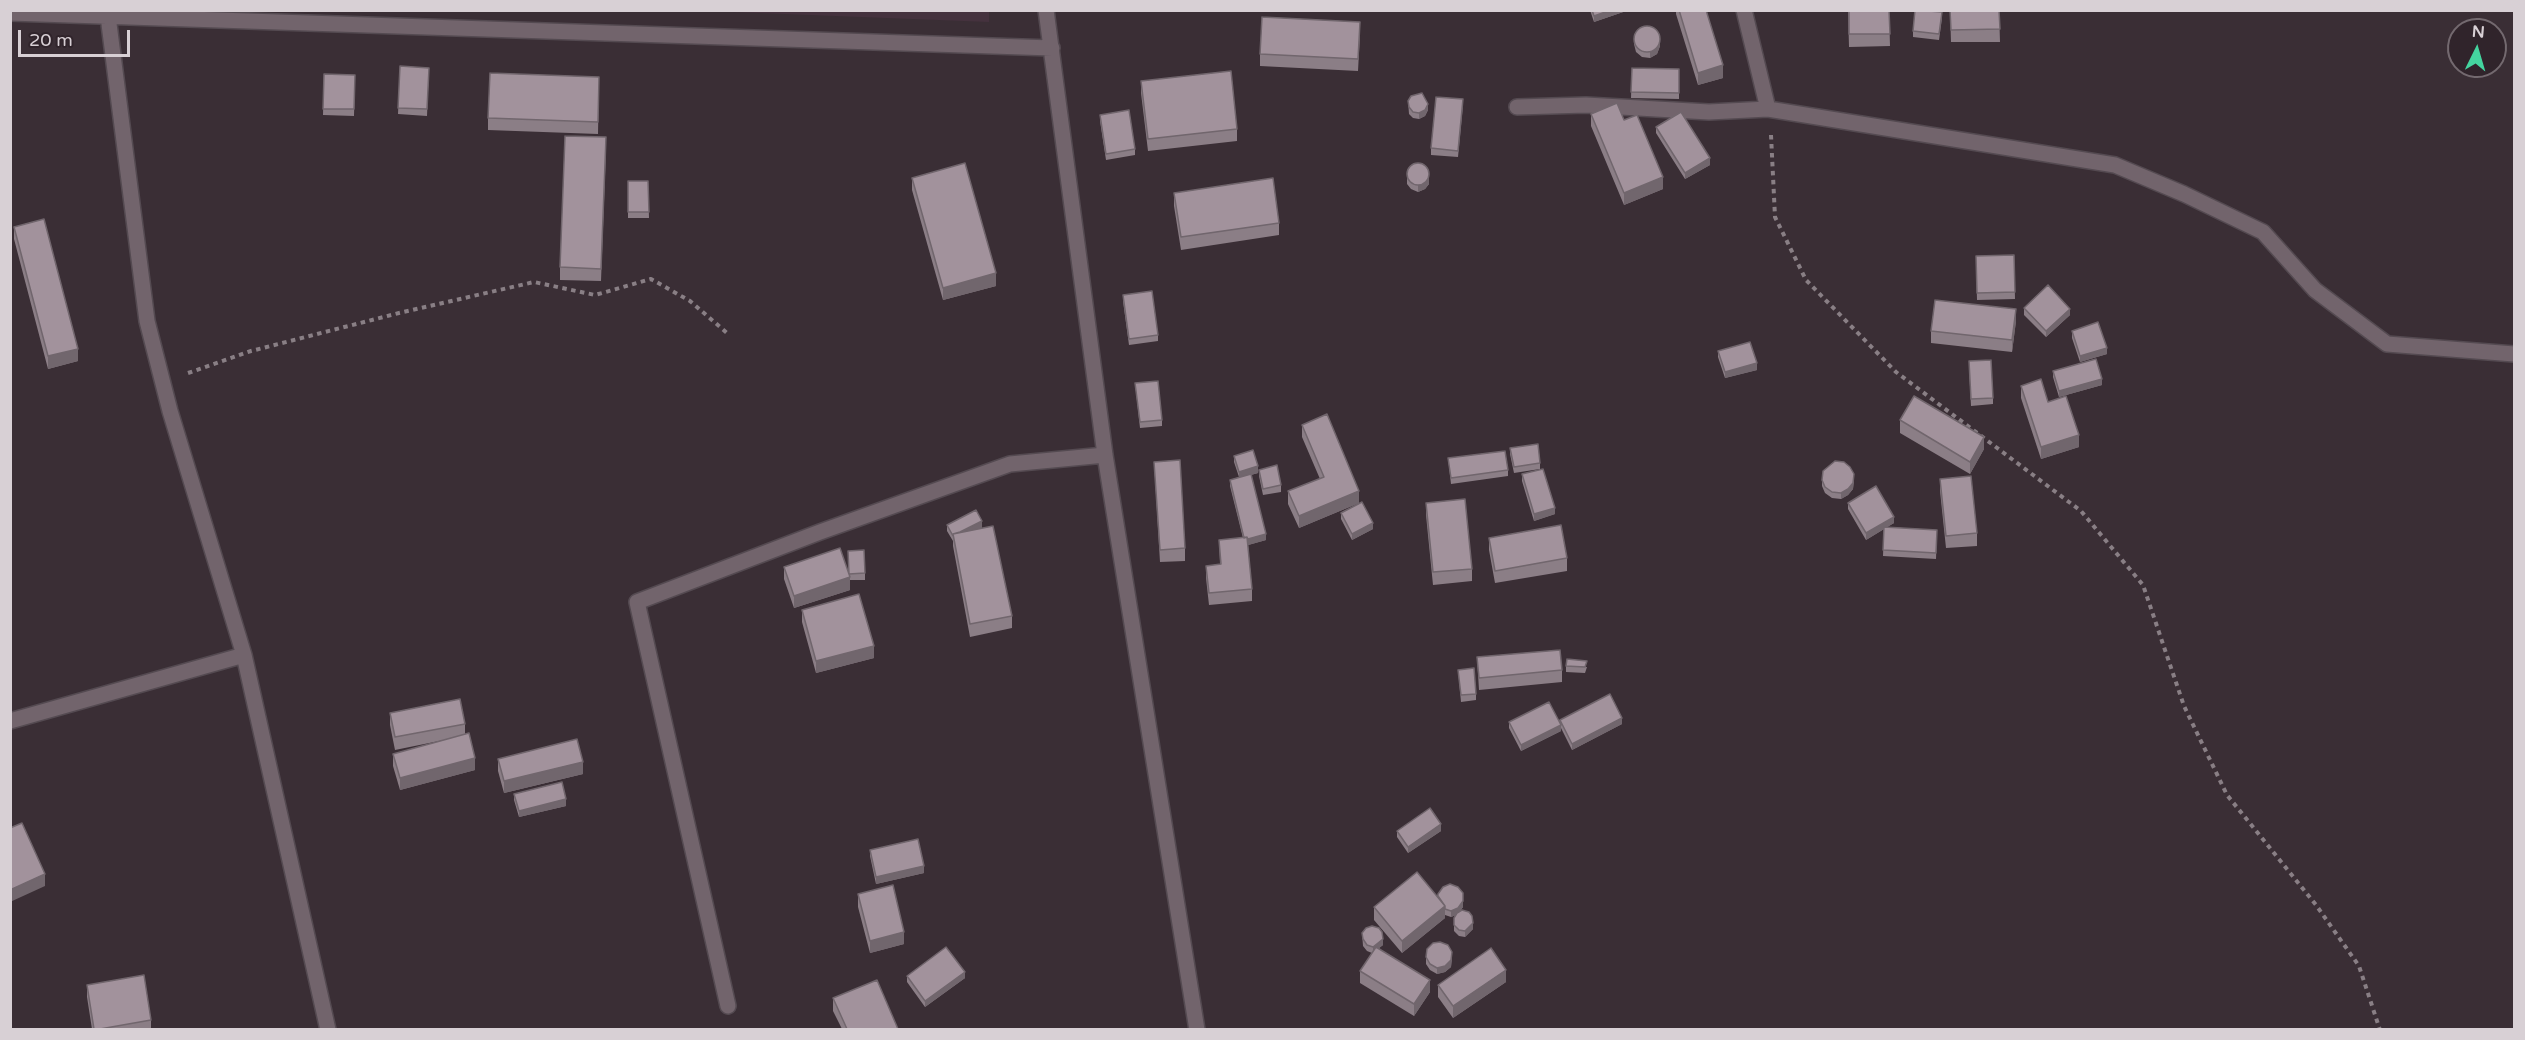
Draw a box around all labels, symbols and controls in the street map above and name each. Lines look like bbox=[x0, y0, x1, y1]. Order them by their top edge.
scale bar bbox=[21, 18, 134, 56]
north arrow bbox=[2447, 18, 2507, 78]
text: N bbox=[2471, 22, 2486, 43]
text: 20 m bbox=[29, 29, 73, 51]

